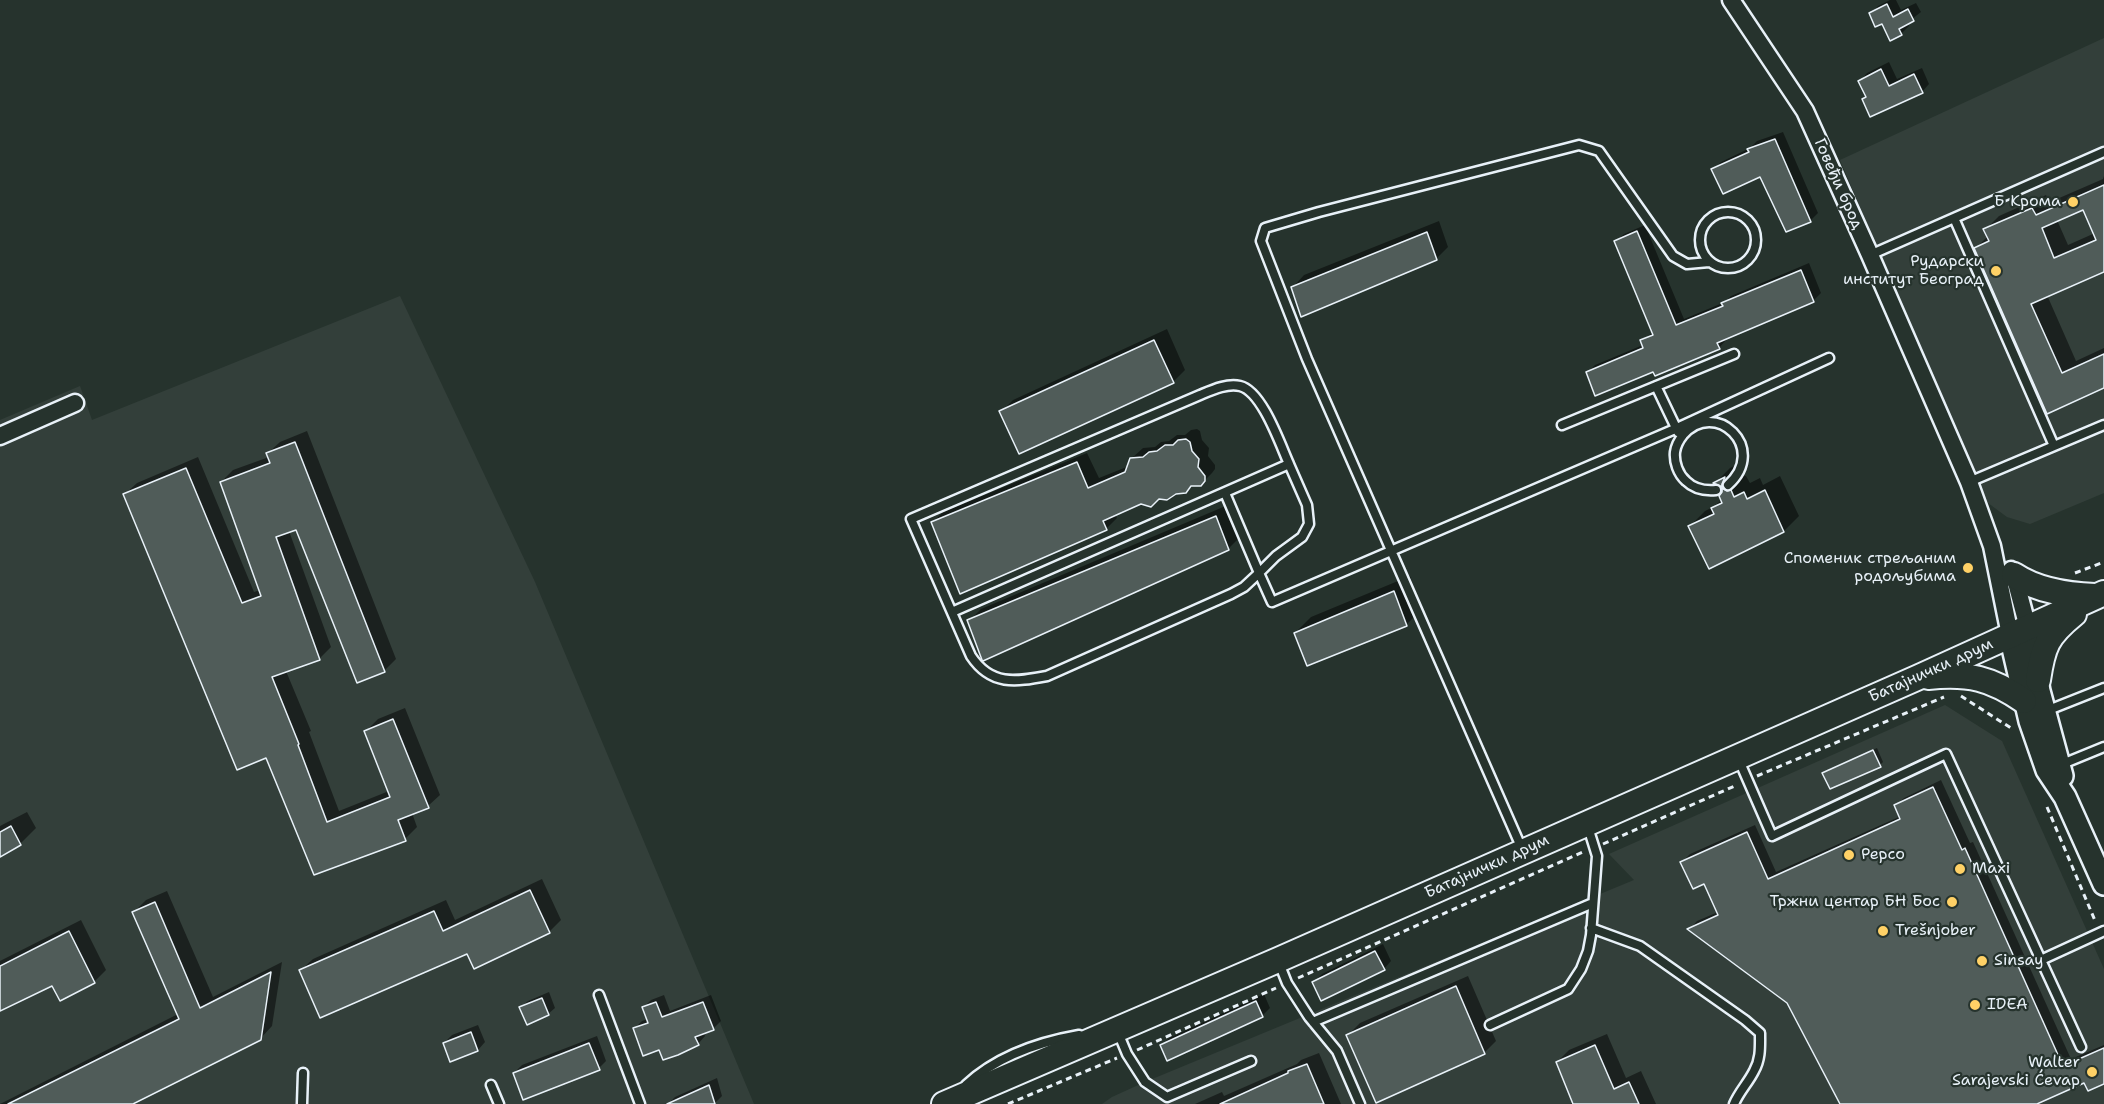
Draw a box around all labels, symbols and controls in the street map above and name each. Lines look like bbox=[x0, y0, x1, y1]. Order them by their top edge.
street label: Говеђи брод bbox=[1809, 136, 1867, 232]
place label: Б Крома bbox=[1994, 192, 2061, 212]
marker: Б Крома bbox=[2066, 195, 2080, 209]
place label: Рударски институт Београд bbox=[1843, 252, 1984, 290]
marker: Рударски институт Београд bbox=[1989, 264, 2003, 278]
place label: Споменик стрељаним родољубима bbox=[1784, 549, 1956, 587]
marker: Споменик стрељаним родољубима bbox=[1961, 561, 1975, 575]
street label: Батајнички друм bbox=[1866, 635, 1996, 707]
street label: Батајнички друм bbox=[1422, 831, 1552, 903]
place label: Pepco bbox=[1861, 845, 1905, 865]
marker: Pepco bbox=[1842, 848, 1856, 862]
place label: Maxi bbox=[1972, 859, 2010, 879]
marker: Maxi bbox=[1953, 862, 1967, 876]
place label: Тржни центар БН Бос bbox=[1769, 892, 1940, 912]
marker: Тржни центар БН Бос bbox=[1945, 895, 1959, 909]
place label: Trešnjober bbox=[1895, 921, 1976, 941]
marker: Trešnjober bbox=[1876, 924, 1890, 938]
place label: Sinsay bbox=[1994, 951, 2043, 971]
marker: Sinsay bbox=[1975, 954, 1989, 968]
place label: IDEA bbox=[1987, 995, 2028, 1015]
marker: IDEA bbox=[1968, 998, 1982, 1012]
place label: Walter Sarajevski Ćevap bbox=[1952, 1053, 2080, 1091]
marker: Walter Sarajevski Ćevap bbox=[2085, 1065, 2099, 1079]

